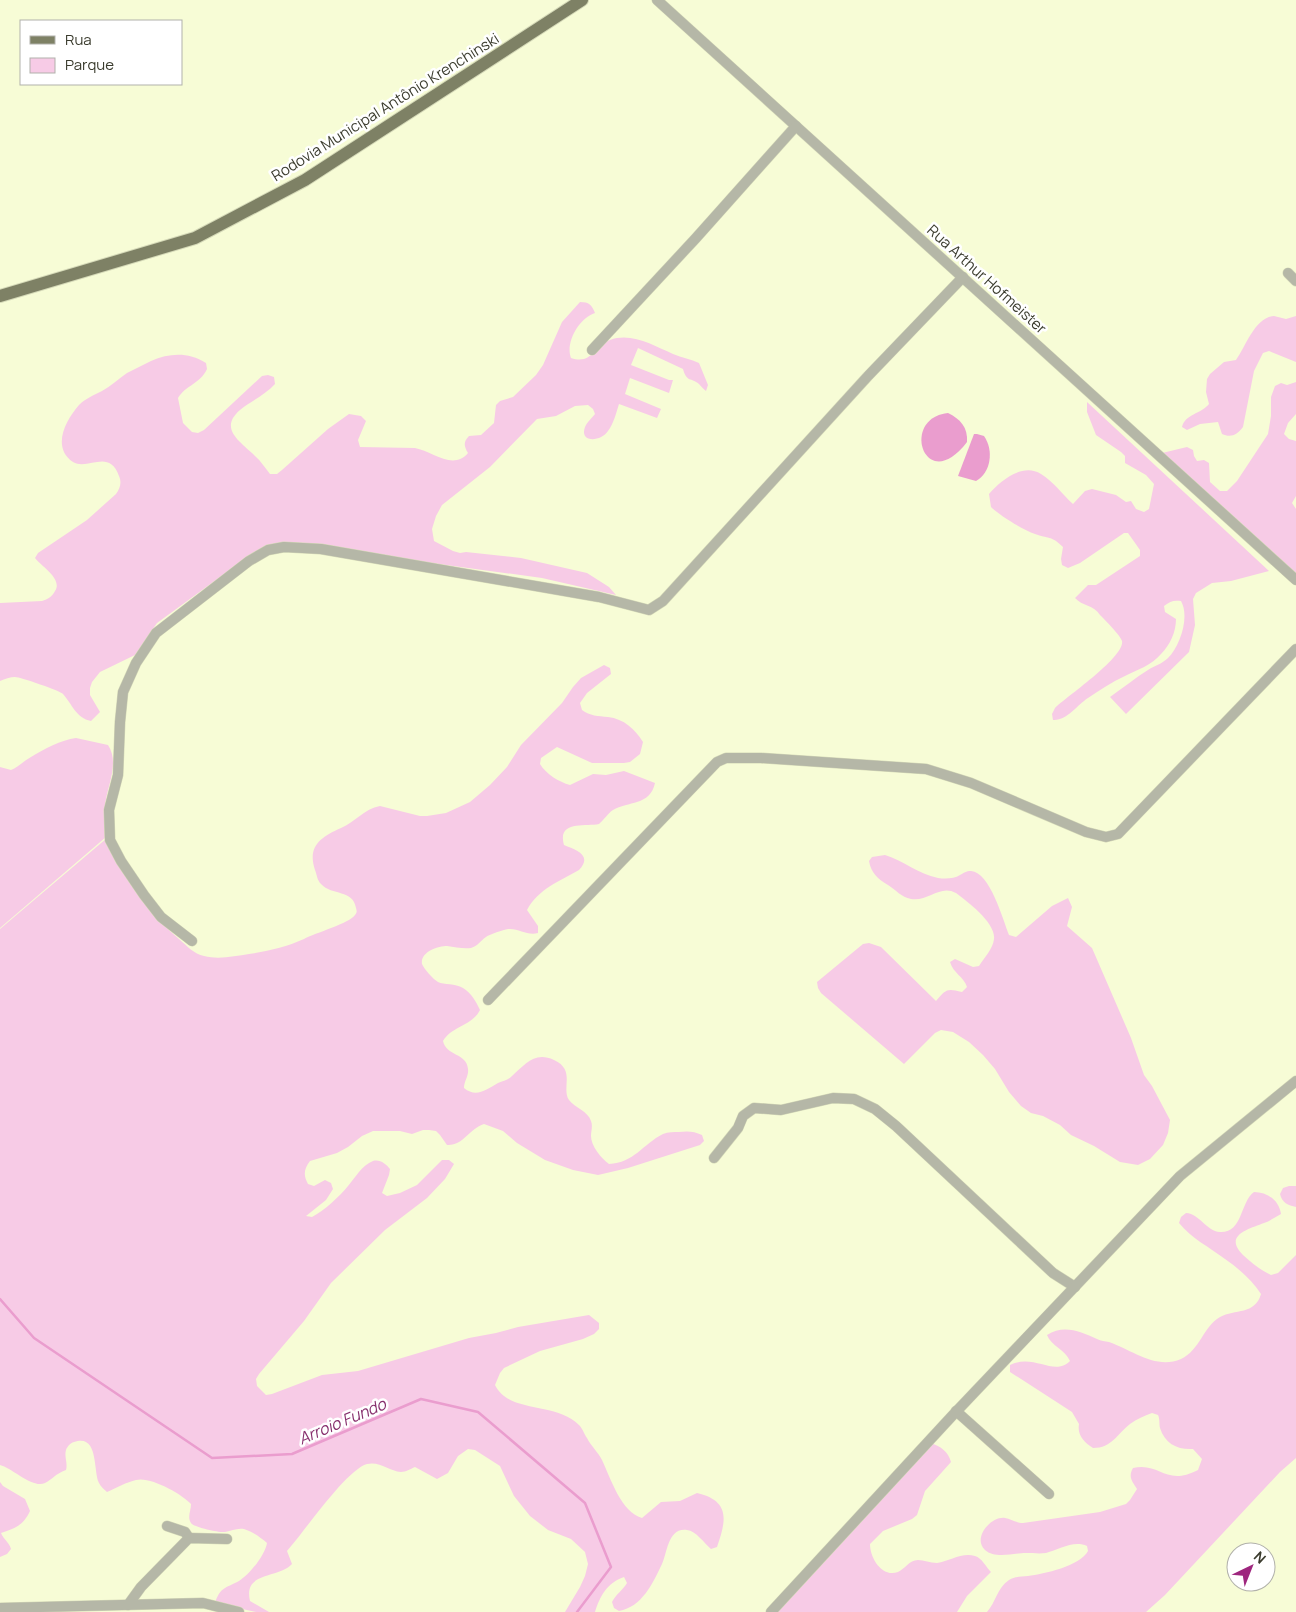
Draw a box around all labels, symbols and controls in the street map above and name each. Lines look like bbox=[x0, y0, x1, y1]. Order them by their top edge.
legend bbox=[20, 20, 182, 85]
street label: Rodovia Municipal Antônio Krenchinski bbox=[267, 28, 503, 186]
text: Rua bbox=[65, 29, 92, 50]
text: Parque bbox=[65, 54, 114, 75]
street label: Rua Arthur Hofmeister bbox=[923, 220, 1052, 339]
water label: Arroio Fundo bbox=[295, 1392, 391, 1449]
north arrow bbox=[1226, 1542, 1276, 1592]
text: N bbox=[1250, 1547, 1270, 1568]

